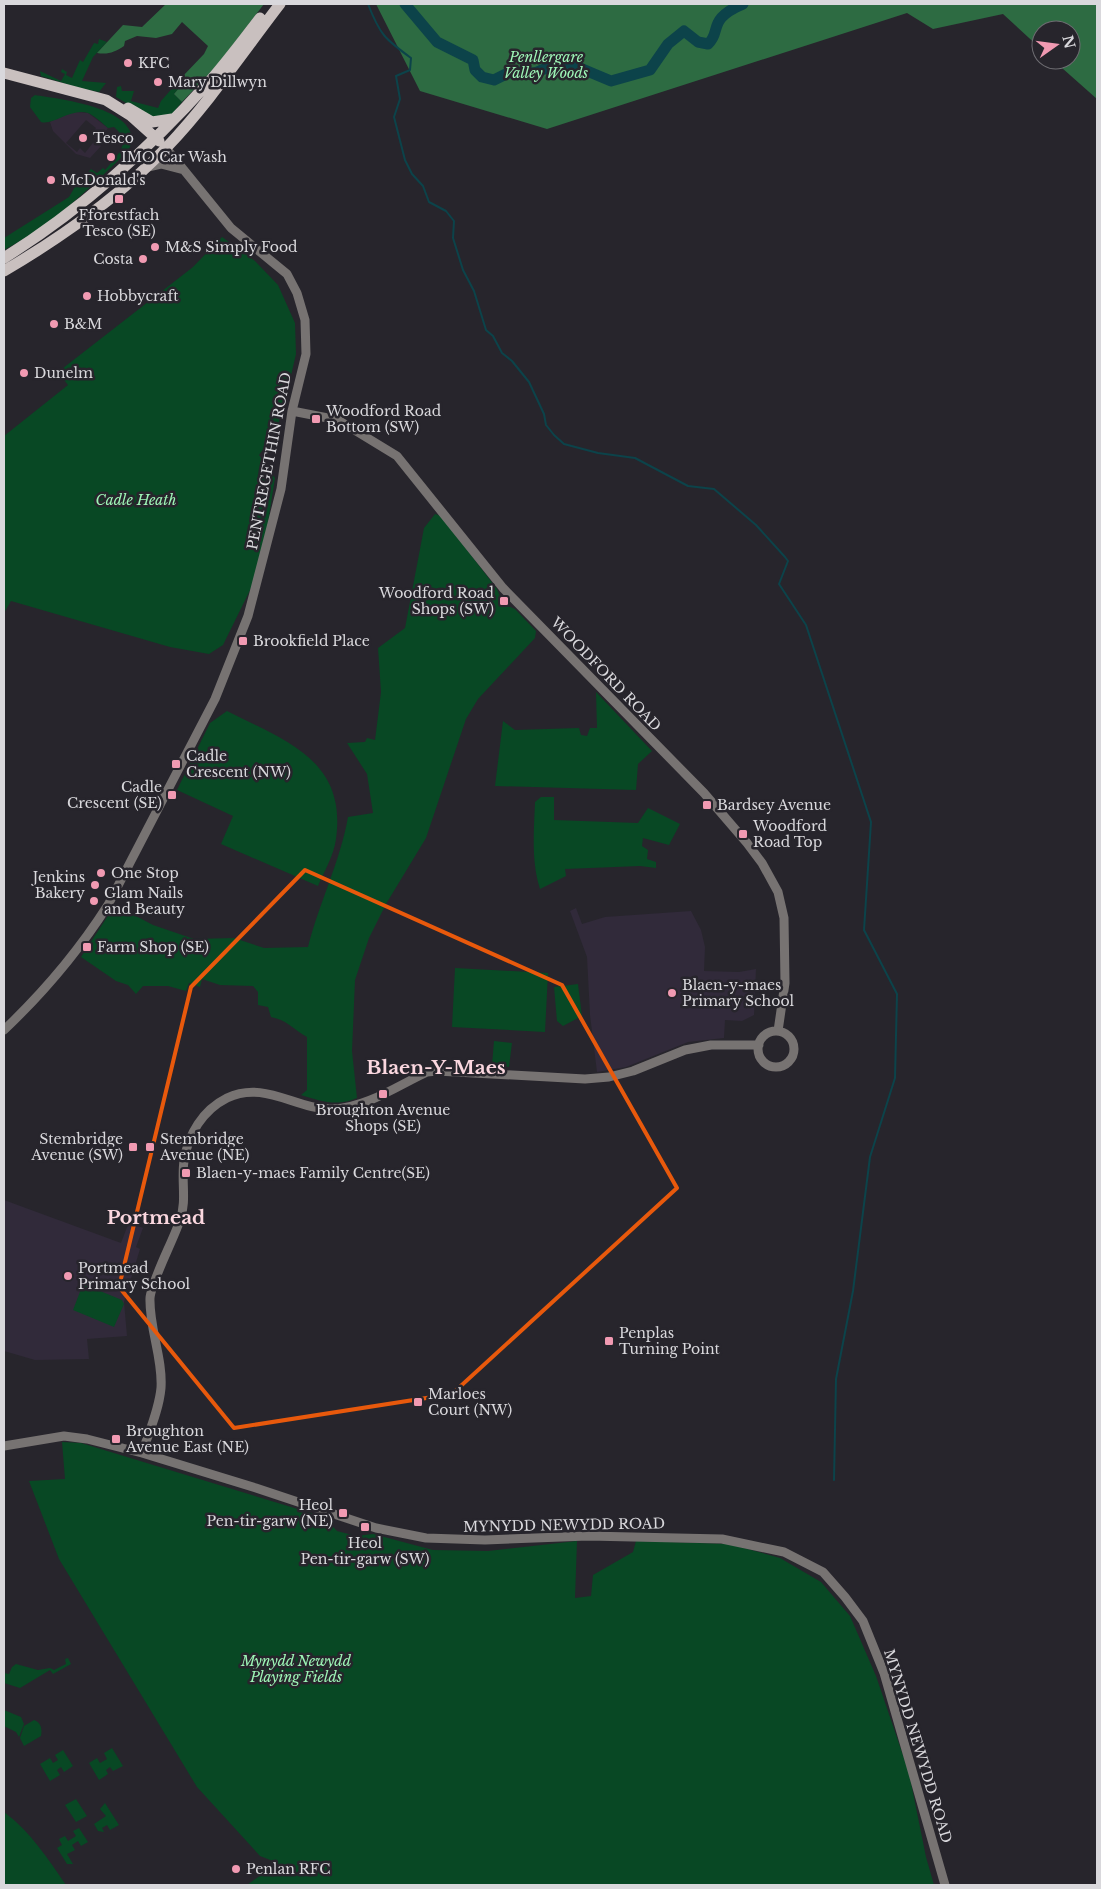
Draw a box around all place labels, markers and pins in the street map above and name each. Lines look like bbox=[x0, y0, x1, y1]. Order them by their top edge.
place label: KFC bbox=[138, 54, 170, 72]
marker: KFC bbox=[122, 57, 134, 69]
place label: Mary Dillwyn bbox=[168, 73, 267, 91]
marker: Mary Dillwyn bbox=[152, 76, 164, 88]
place label: Tesco bbox=[93, 129, 134, 147]
marker: Tesco bbox=[77, 132, 89, 144]
place label: IMO Car Wash bbox=[121, 148, 227, 166]
marker: IMO Car Wash bbox=[105, 151, 117, 163]
place label: McDonald's bbox=[61, 171, 146, 189]
marker: McDonald's bbox=[45, 174, 57, 186]
marker: Fforestfach Tesco (SE) bbox=[113, 193, 125, 205]
place label: Fforestfach Tesco (SE) bbox=[79, 206, 160, 240]
place label: M&S Simply Food bbox=[165, 238, 298, 256]
marker: M&S Simply Food bbox=[149, 241, 161, 253]
place label: Costa bbox=[93, 250, 133, 268]
marker: Costa bbox=[137, 253, 149, 265]
place label: Hobbycraft bbox=[97, 287, 179, 305]
marker: Hobbycraft bbox=[81, 290, 93, 302]
place label: B&M bbox=[64, 315, 102, 333]
marker: B&M bbox=[48, 318, 60, 330]
place label: Dunelm bbox=[34, 364, 93, 382]
marker: Dunelm bbox=[18, 367, 30, 379]
place label: Woodford Road Bottom (SW) bbox=[325, 402, 442, 436]
marker: Woodford Road Bottom (SW) bbox=[310, 413, 322, 425]
place label: Woodford Road Shops (SW) bbox=[378, 584, 495, 618]
marker: Woodford Road Shops (SW) bbox=[498, 595, 510, 607]
place label: Brookfield Place bbox=[253, 632, 370, 650]
marker: Brookfield Place bbox=[237, 635, 249, 647]
place label: Cadle Crescent (NW) bbox=[186, 747, 291, 781]
marker: Cadle Crescent (NW) bbox=[170, 758, 182, 770]
place label: Cadle Crescent (SE) bbox=[67, 778, 162, 812]
marker: Cadle Crescent (SE) bbox=[166, 789, 178, 801]
place label: Bardsey Avenue bbox=[717, 796, 831, 814]
marker: Bardsey Avenue bbox=[701, 799, 713, 811]
place label: Woodford Road Top bbox=[752, 817, 827, 851]
marker: Woodford Road Top bbox=[737, 828, 749, 840]
place label: One Stop bbox=[111, 864, 179, 882]
marker: One Stop bbox=[95, 867, 107, 879]
place label: Jenkins Bakery bbox=[31, 868, 85, 902]
marker: Jenkins Bakery bbox=[89, 879, 101, 891]
place label: Glam Nails and Beauty bbox=[104, 884, 185, 918]
marker: Glam Nails and Beauty bbox=[88, 895, 100, 907]
place label: Farm Shop (SE) bbox=[97, 938, 209, 956]
marker: Farm Shop (SE) bbox=[81, 941, 93, 953]
place label: Blaen-y-maes Primary School bbox=[682, 976, 795, 1010]
marker: Blaen-y-maes Primary School bbox=[666, 987, 678, 999]
marker: Broughton Avenue Shops (SE) bbox=[377, 1088, 389, 1100]
place label: Broughton Avenue Shops (SE) bbox=[316, 1101, 450, 1135]
place label: Stembridge Avenue (SW) bbox=[30, 1130, 123, 1164]
place label: Stembridge Avenue (NE) bbox=[159, 1130, 249, 1164]
marker: Stembridge Avenue (SW) bbox=[127, 1141, 139, 1153]
marker: Stembridge Avenue (NE) bbox=[144, 1141, 156, 1153]
place label: Blaen-y-maes Family Centre(SE) bbox=[196, 1164, 430, 1182]
marker: Blaen-y-maes Family Centre(SE) bbox=[180, 1167, 192, 1179]
place label: Portmead Primary School bbox=[78, 1259, 191, 1293]
marker: Portmead Primary School bbox=[62, 1270, 74, 1282]
place label: Penplas Turning Point bbox=[619, 1324, 721, 1358]
marker: Penplas Turning Point bbox=[603, 1335, 615, 1347]
place label: Marloes Court (NW) bbox=[428, 1385, 512, 1419]
marker: Marloes Court (NW) bbox=[412, 1396, 424, 1408]
place label: Broughton Avenue East (NE) bbox=[125, 1422, 249, 1456]
marker: Broughton Avenue East (NE) bbox=[110, 1433, 122, 1445]
place label: Heol Pen-tir-garw (NE) bbox=[206, 1496, 333, 1530]
marker: Heol Pen-tir-garw (NE) bbox=[337, 1507, 349, 1519]
marker: Heol Pen-tir-garw (SW) bbox=[359, 1521, 371, 1533]
place label: Heol Pen-tir-garw (SW) bbox=[301, 1534, 430, 1568]
place label: Penlan RFC bbox=[246, 1860, 330, 1878]
marker: Penlan RFC bbox=[230, 1863, 242, 1875]

